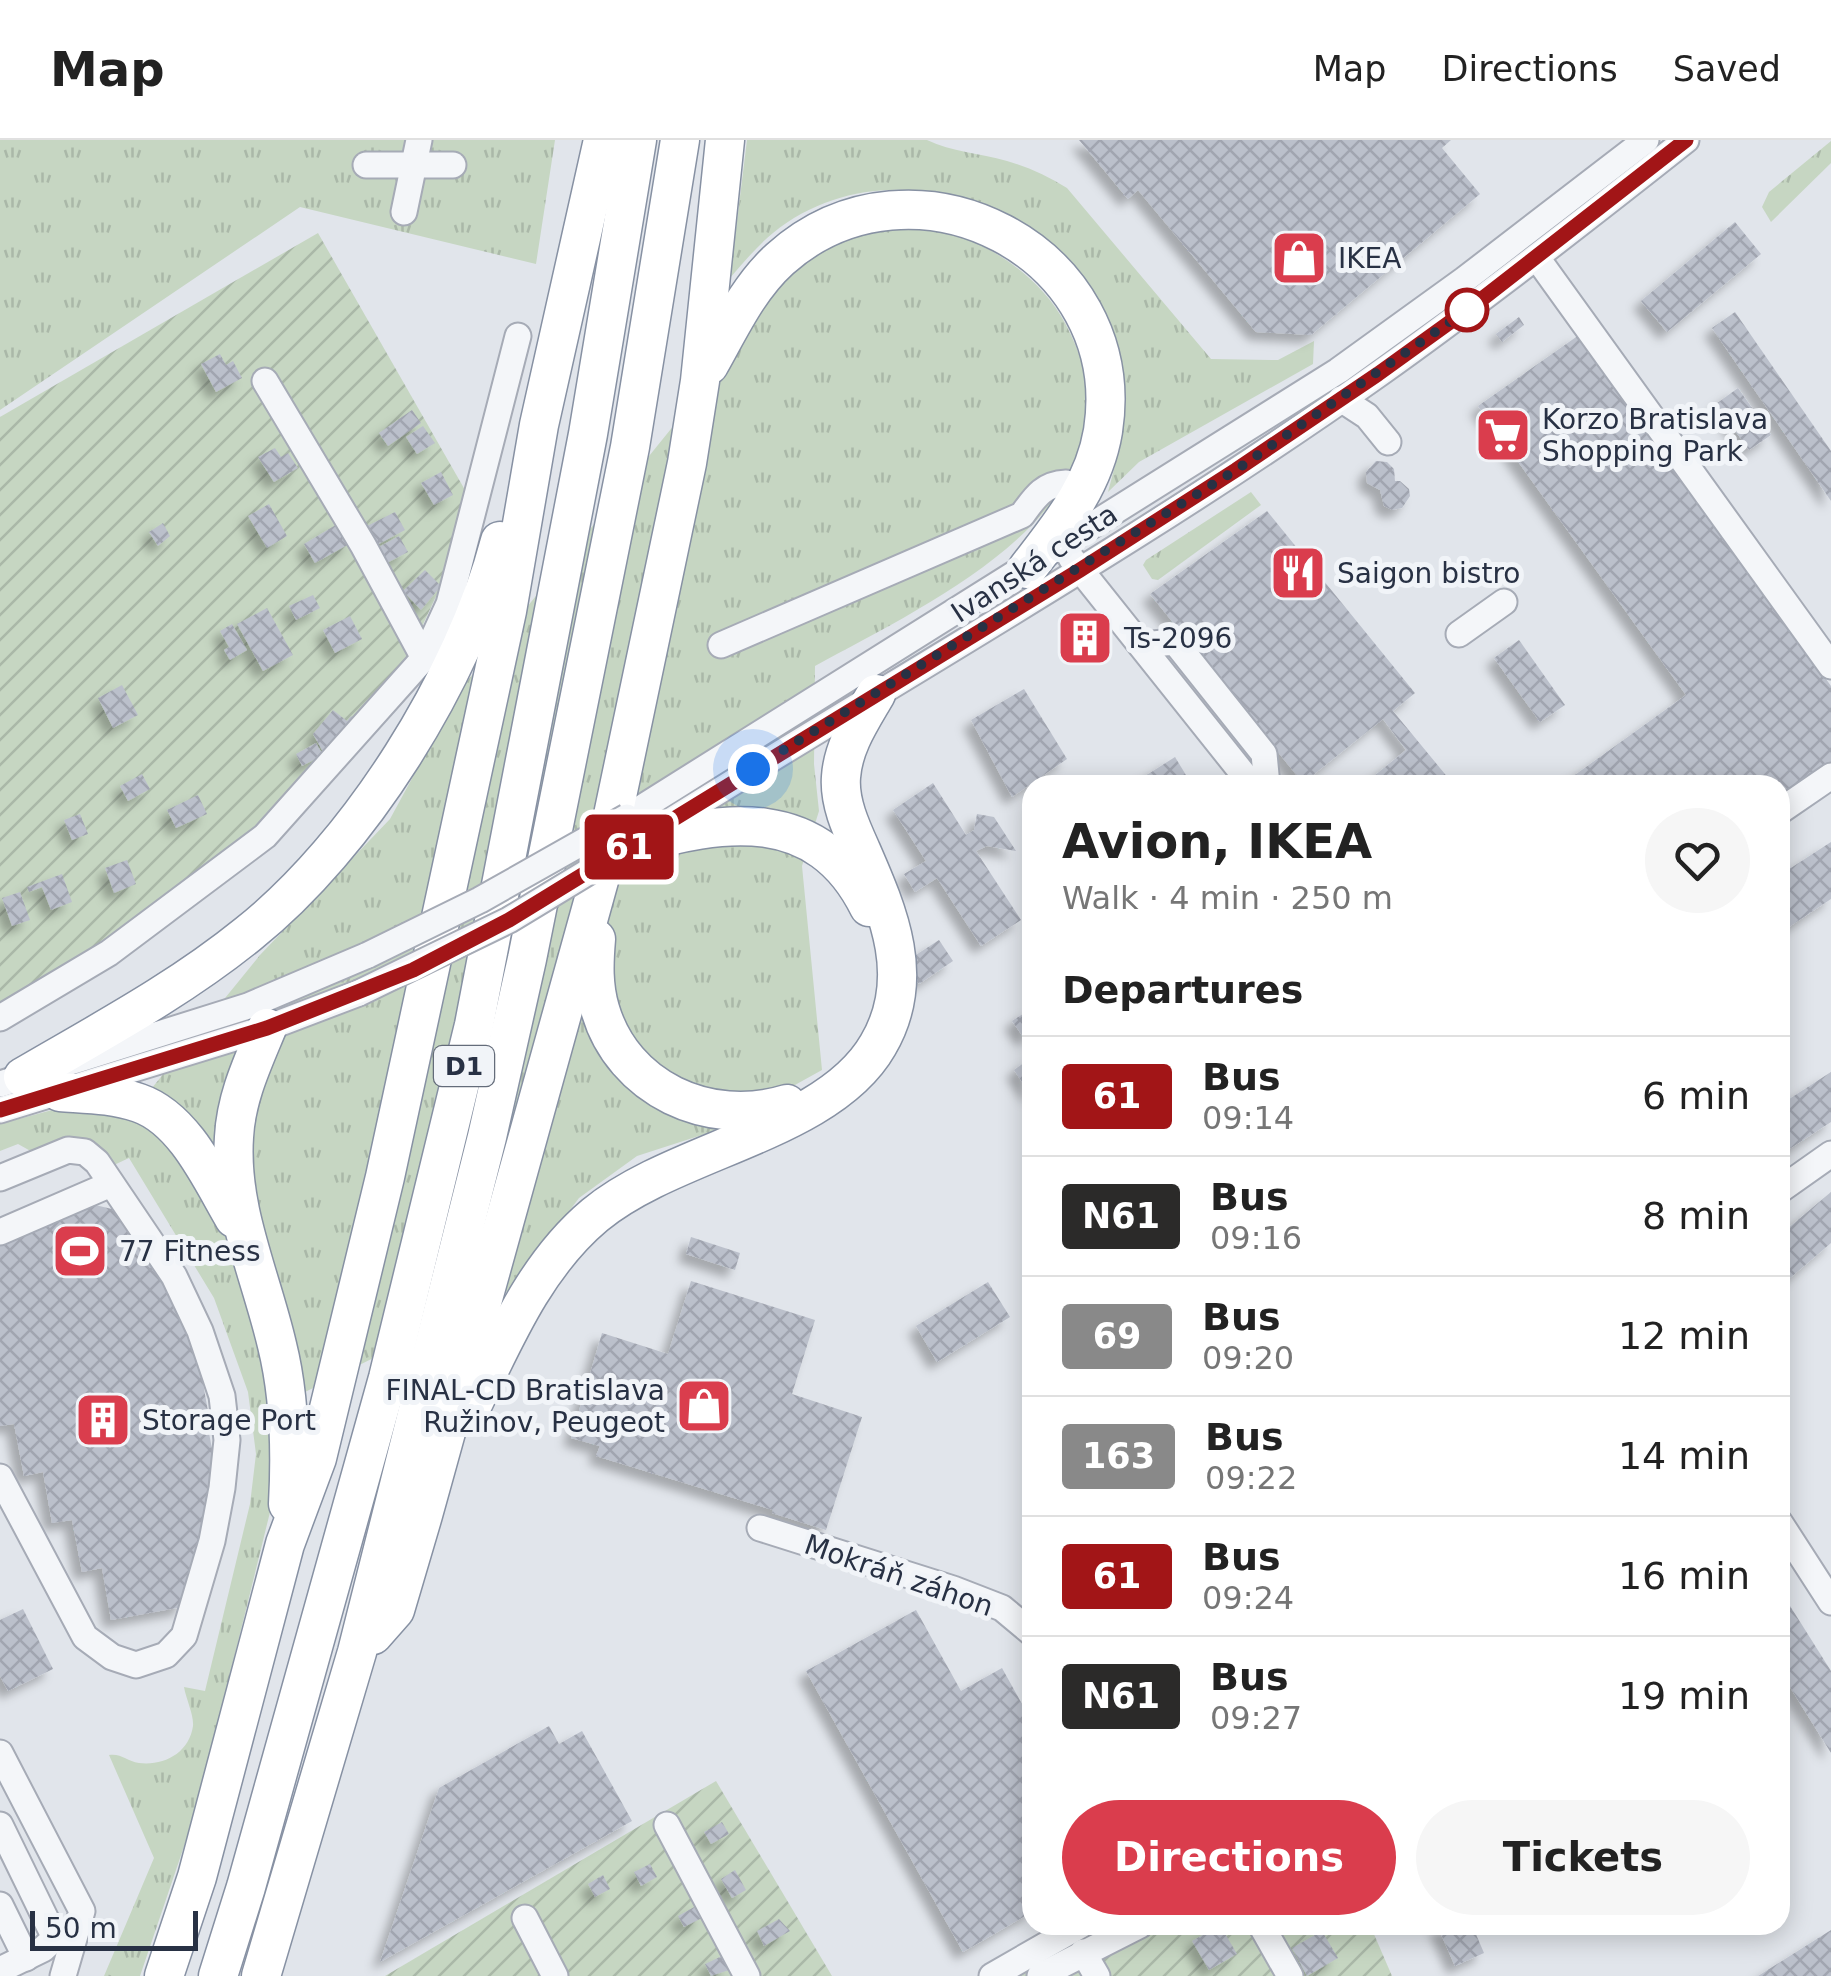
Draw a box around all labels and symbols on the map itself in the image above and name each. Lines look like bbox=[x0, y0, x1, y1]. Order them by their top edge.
shop icon: IKEA bbox=[1269, 228, 1329, 288]
place label: IKEA bbox=[1338, 242, 1401, 275]
unlabelled marker bbox=[1446, 289, 1488, 331]
place label: Korzo Bratislava Shopping Park bbox=[1542, 403, 1768, 468]
supermarket icon: Korzo Bratislava Shopping Park bbox=[1473, 405, 1533, 465]
street label: Ivanská cesta bbox=[945, 497, 1124, 629]
restaurant icon: Saigon bistro bbox=[1268, 543, 1328, 603]
place label: Saigon bistro bbox=[1337, 557, 1520, 590]
building icon: Ts-2096 bbox=[1055, 608, 1115, 668]
place label: Ts-2096 bbox=[1123, 622, 1232, 655]
your location bbox=[728, 744, 778, 794]
line badge: 61 bbox=[584, 814, 674, 880]
road number: D1 bbox=[434, 1046, 494, 1086]
sports icon: 77 Fitness bbox=[50, 1221, 110, 1281]
place label: 77 Fitness bbox=[119, 1235, 261, 1268]
place label: FINAL-CD Bratislava Ružinov, Peugeot bbox=[385, 1374, 665, 1439]
shop icon: FINAL-CD Bratislava Ružinov, Peugeot bbox=[674, 1376, 734, 1436]
building icon: Storage Port bbox=[73, 1390, 133, 1450]
place label: Storage Port bbox=[142, 1404, 316, 1437]
street label: Mokráň záhon bbox=[800, 1528, 997, 1623]
scale bar bbox=[30, 1906, 198, 1950]

